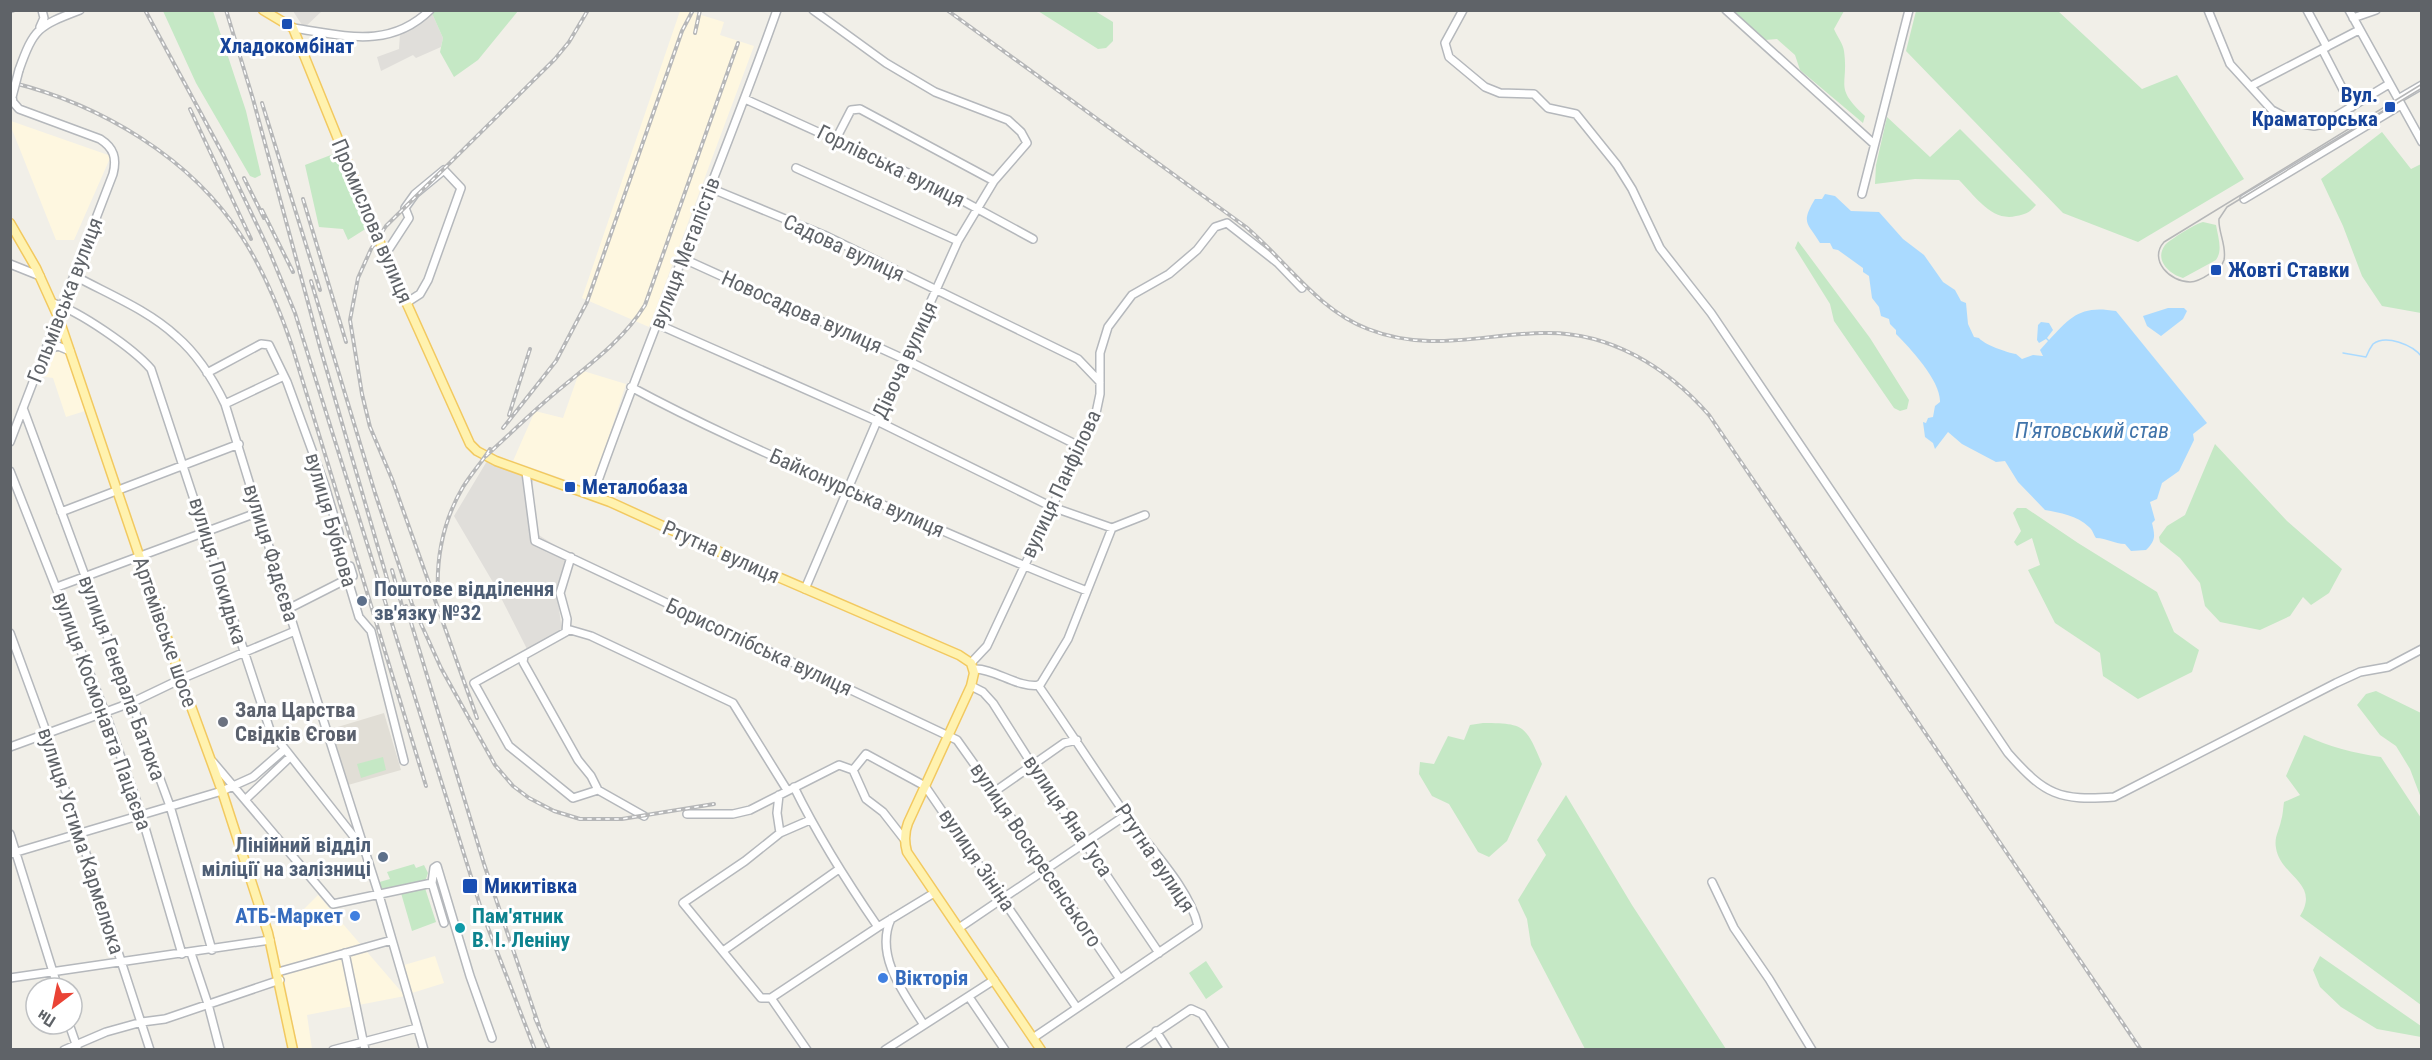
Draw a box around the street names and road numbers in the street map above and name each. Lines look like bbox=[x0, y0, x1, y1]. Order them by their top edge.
street label: Горлівська вулиця bbox=[813, 120, 969, 212]
street label: Промислова вулиця bbox=[327, 135, 417, 307]
street label: вулиця Металістів bbox=[645, 174, 725, 332]
street label: Садова вулиця bbox=[780, 210, 908, 286]
street label: Гольмівська вулиця bbox=[23, 214, 107, 386]
street label: Новосадова вулиця bbox=[718, 266, 886, 358]
street label: Дівоча вулиця bbox=[867, 298, 943, 422]
street label: вулиця Панфілова bbox=[1016, 406, 1106, 562]
street label: Байконурська вулиця bbox=[766, 444, 948, 542]
street label: вулиця Бубнова bbox=[300, 450, 362, 590]
street label: вулиця Фадєєва bbox=[239, 481, 303, 625]
street label: вулиця Покидька bbox=[184, 495, 252, 647]
street label: Ртутна вулиця bbox=[659, 516, 783, 588]
street label: Артемівське шосе bbox=[128, 554, 202, 711]
street label: вулиця Генерала Батюка bbox=[74, 572, 170, 784]
street label: вулиця Космонавта Пацаєва bbox=[48, 589, 156, 833]
street label: Борисоглібська вулиця bbox=[662, 593, 856, 701]
street label: вулиця Устима Кармелюка bbox=[33, 725, 129, 957]
street label: вулиця Яна Гуса bbox=[1019, 751, 1117, 881]
street label: вулиця Воскресенського bbox=[965, 758, 1107, 952]
street label: Ртутна вулиця bbox=[1110, 799, 1200, 917]
street label: вулиця Зініна bbox=[934, 804, 1020, 916]

